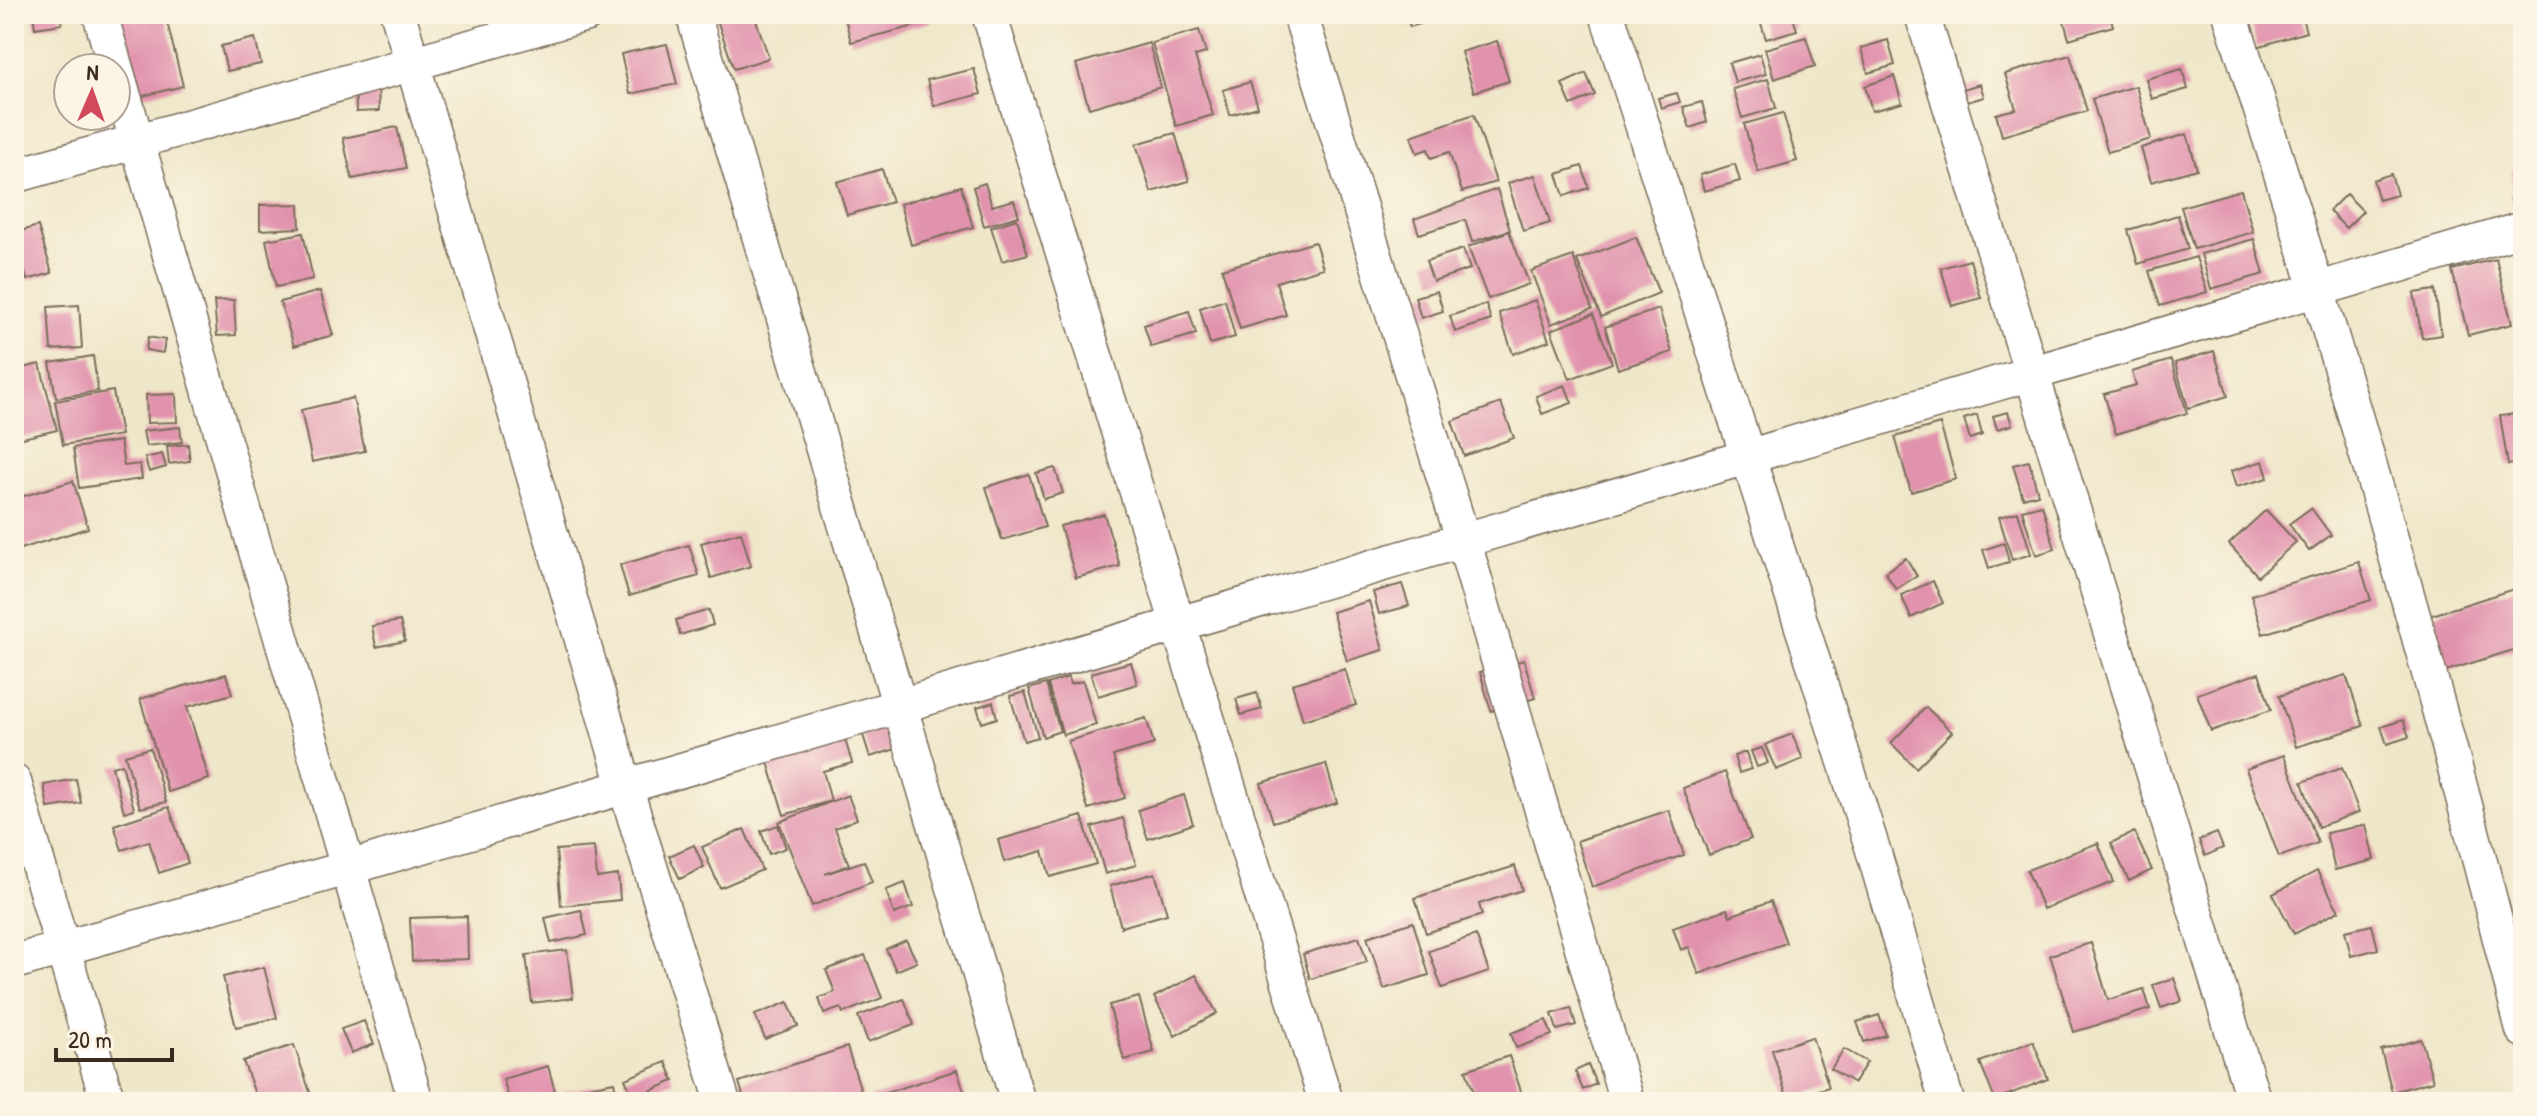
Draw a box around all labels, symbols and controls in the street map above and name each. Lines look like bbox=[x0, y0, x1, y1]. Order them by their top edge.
north arrow bbox=[52, 52, 132, 132]
text: N bbox=[86, 57, 99, 87]
scale bar bbox=[56, 1012, 172, 1062]
text: 20 m bbox=[68, 1023, 112, 1055]

